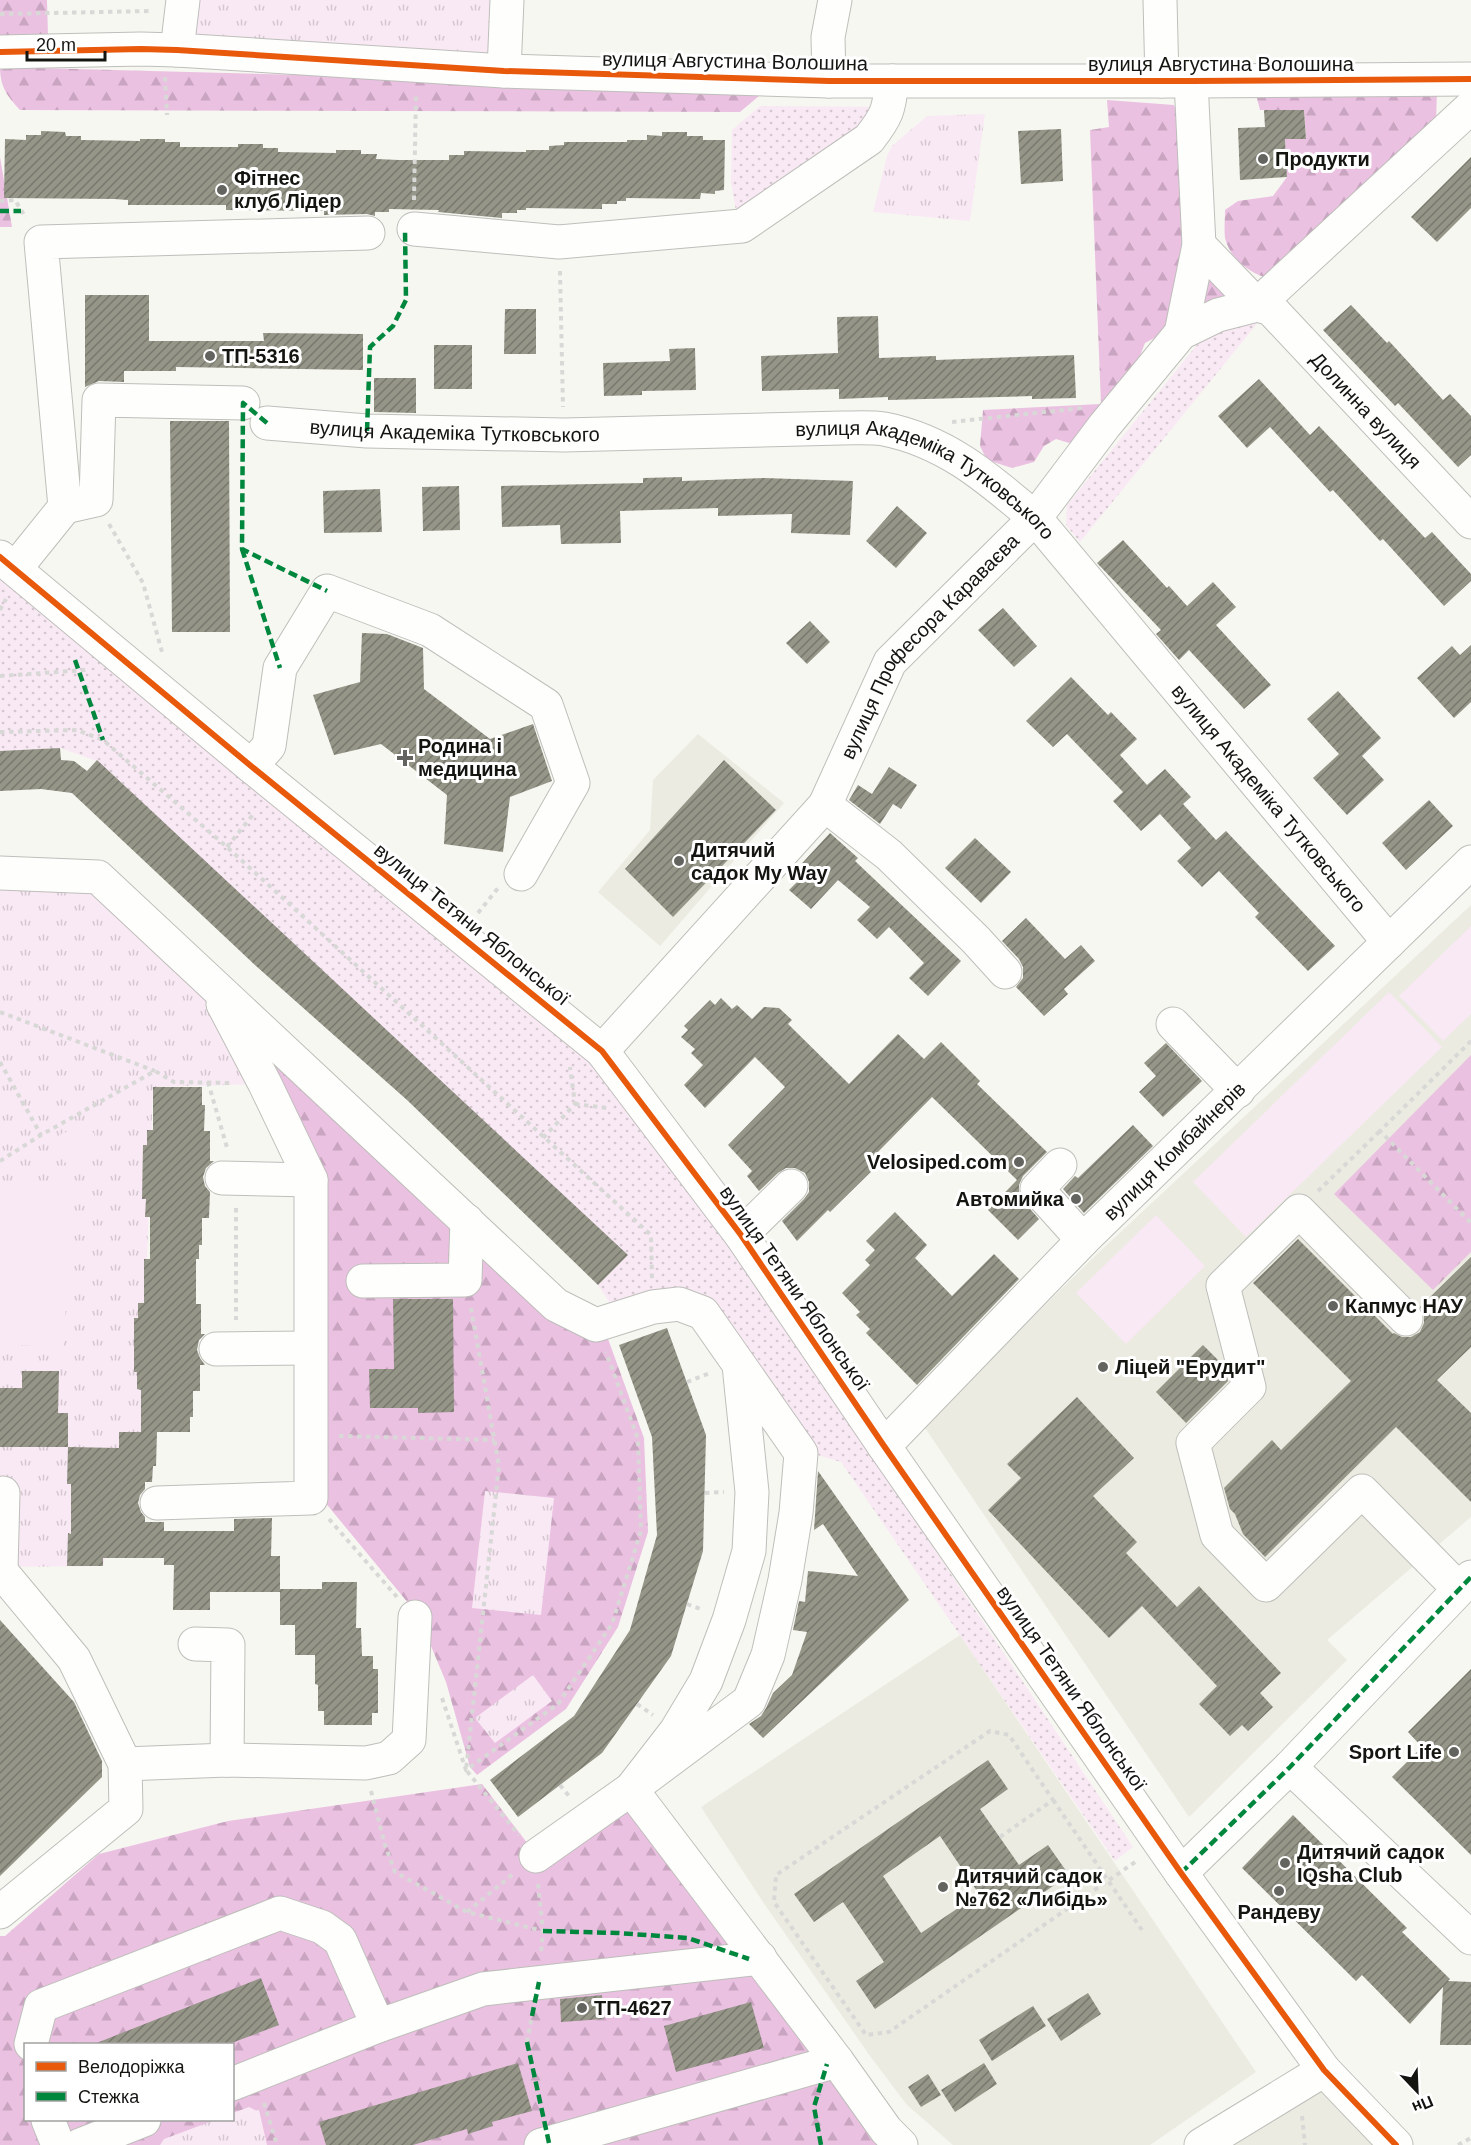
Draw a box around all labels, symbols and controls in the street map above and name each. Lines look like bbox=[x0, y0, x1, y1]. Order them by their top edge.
scale bar bbox=[27, 24, 105, 62]
text: 20 m bbox=[36, 35, 76, 55]
street label: вулиця Августина Волошина bbox=[602, 48, 869, 74]
street label: вулиця Августина Волошина bbox=[1088, 53, 1355, 75]
place label: Продукти bbox=[1275, 148, 1370, 170]
marker: Продукти bbox=[1256, 152, 1270, 166]
place label: Фітнес клуб Лідер bbox=[234, 167, 341, 212]
marker: Фітнес клуб Лідер bbox=[215, 183, 229, 197]
place label: ТП-5316 bbox=[222, 345, 300, 367]
street label: Долинна вулиця bbox=[1306, 348, 1426, 473]
marker: ТП-5316 bbox=[203, 349, 217, 363]
street label: вулиця Академіка Тутковського bbox=[309, 415, 600, 446]
street label: вулиця Академіка Тутковського bbox=[795, 417, 1059, 544]
street label: вулиця Професора Караваєва bbox=[836, 529, 1024, 762]
street label: вулиця Академіка Тутковського bbox=[1167, 680, 1370, 917]
place label: Родина і медицина bbox=[418, 735, 518, 780]
marker: Родина і медицина bbox=[396, 749, 414, 767]
street label: вулиця Тетяни Яблонської bbox=[370, 838, 574, 1010]
place label: Дитячий садок My Way bbox=[691, 839, 829, 884]
marker: Дитячий садок My Way bbox=[672, 854, 686, 868]
street label: вулиця Комбайнерів bbox=[1099, 1077, 1250, 1225]
place label: Velosiped.com bbox=[867, 1151, 1007, 1173]
marker: Velosiped.com bbox=[1012, 1155, 1026, 1169]
street label: вулиця Тетяни Яблонської bbox=[716, 1181, 874, 1395]
place label: Автомийка bbox=[956, 1188, 1065, 1210]
marker: Автомийка bbox=[1069, 1192, 1083, 1206]
place label: Капмус НАУ bbox=[1345, 1295, 1464, 1317]
marker: Капмус НАУ bbox=[1326, 1299, 1340, 1313]
place label: Ліцей "Ерудит" bbox=[1115, 1356, 1266, 1378]
marker: Ліцей "Ерудит" bbox=[1096, 1360, 1110, 1374]
street label: вулиця Тетяни Яблонської bbox=[993, 1581, 1151, 1795]
place label: Sport Life bbox=[1349, 1741, 1442, 1763]
marker: Sport Life bbox=[1447, 1745, 1461, 1759]
place label: Дитячий садок IQsha Club bbox=[1297, 1841, 1445, 1886]
marker: Дитячий садок IQsha Club bbox=[1278, 1856, 1292, 1870]
place label: Дитячий садок №762 «Либідь» bbox=[955, 1865, 1108, 1910]
marker: Дитячий садок №762 «Либідь» bbox=[936, 1880, 950, 1894]
marker: Рандеву bbox=[1272, 1884, 1286, 1898]
place label: Рандеву bbox=[1237, 1901, 1321, 1923]
place label: ТП-4627 bbox=[594, 1997, 672, 2019]
marker: ТП-4627 bbox=[575, 2001, 589, 2015]
legend bbox=[24, 2043, 234, 2121]
text: Велодоріжка bbox=[78, 2057, 186, 2077]
north arrow bbox=[1387, 2061, 1447, 2121]
text: Стежка bbox=[78, 2087, 140, 2107]
text: Пн bbox=[1410, 2092, 1436, 2116]

